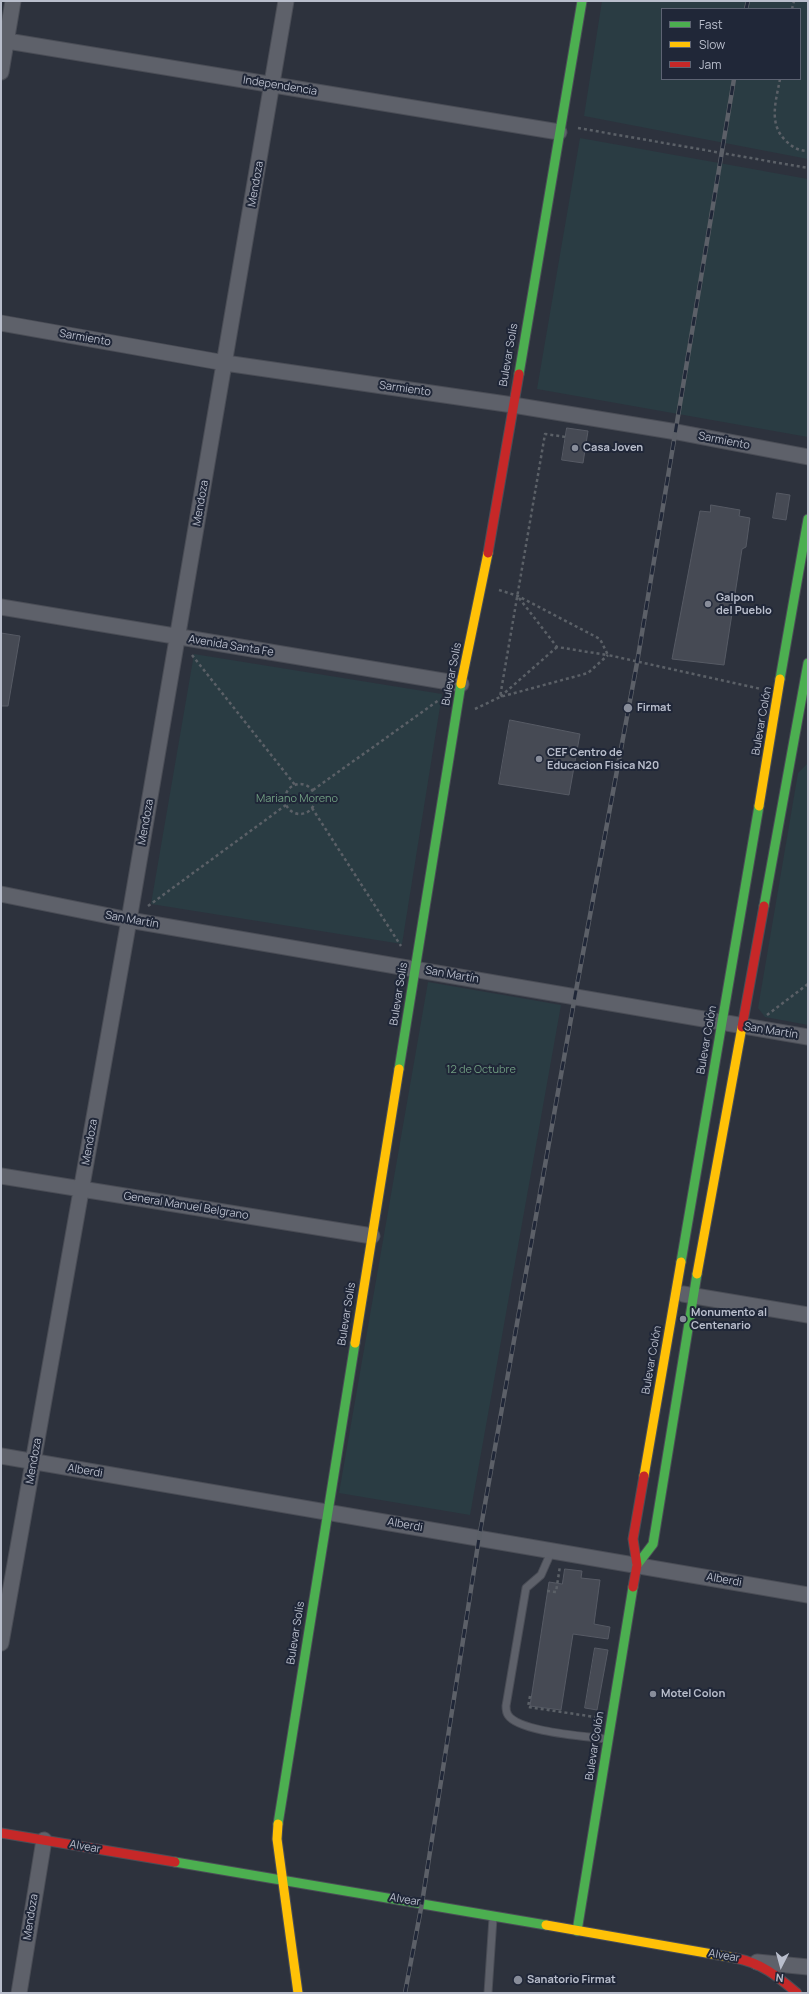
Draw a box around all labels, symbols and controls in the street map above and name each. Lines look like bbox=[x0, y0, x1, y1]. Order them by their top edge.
legend bbox=[661, 8, 801, 80]
text: Fast bbox=[699, 16, 723, 33]
text: Slow bbox=[699, 36, 725, 53]
text: Jam bbox=[699, 56, 721, 73]
street label: Independencia bbox=[242, 74, 318, 98]
street label: Mendoza bbox=[245, 160, 267, 208]
street label: Bulevar Solís bbox=[497, 322, 521, 388]
street label: Sarmiento bbox=[58, 327, 112, 349]
street label: Sarmiento bbox=[378, 379, 432, 399]
street label: Sarmiento bbox=[697, 430, 751, 452]
place label: Casa Joven bbox=[583, 441, 643, 455]
marker: Casa Joven bbox=[570, 443, 580, 453]
street label: Mendoza bbox=[190, 479, 212, 527]
place label: Galpon del Pueblo bbox=[716, 591, 772, 617]
marker: Galpon del Pueblo bbox=[703, 599, 713, 609]
street label: Avenida Santa Fe bbox=[187, 633, 275, 659]
street label: Bulevar Solís bbox=[439, 641, 465, 707]
street label: Bulevar Colón bbox=[749, 686, 775, 756]
place label: Firmat bbox=[637, 701, 671, 715]
marker: Firmat bbox=[622, 702, 634, 714]
place label: CEF Centro de Educacion Fisica N20 bbox=[547, 746, 659, 772]
marker: CEF Centro de Educacion Fisica N20 bbox=[534, 754, 544, 764]
park label: Mariano Moreno bbox=[256, 792, 338, 806]
street label: Mendoza bbox=[135, 798, 157, 846]
street label: San Martín bbox=[104, 909, 160, 931]
street label: Bulevar Solís bbox=[387, 961, 411, 1027]
street label: San Martín bbox=[424, 964, 480, 986]
street label: Bulevar Colón bbox=[694, 1005, 720, 1075]
street label: San Martín bbox=[743, 1020, 799, 1042]
park label: 12 de Octubre bbox=[446, 1063, 516, 1077]
street label: Mendoza bbox=[79, 1118, 101, 1166]
street label: General Manuel Belgrano bbox=[123, 1190, 249, 1222]
street label: Bulevar Solís bbox=[335, 1281, 359, 1347]
place label: Monumento al Centenario bbox=[691, 1306, 767, 1332]
marker: Monumento al Centenario bbox=[678, 1314, 688, 1324]
street label: Bulevar Colón bbox=[639, 1325, 665, 1395]
street label: Mendoza bbox=[23, 1437, 45, 1485]
street label: Alberdi bbox=[66, 1462, 104, 1480]
street label: Alberdi bbox=[386, 1515, 424, 1535]
street label: Alberdi bbox=[705, 1570, 743, 1590]
street label: Bulevar Solís bbox=[284, 1600, 308, 1666]
place label: Motel Colon bbox=[661, 1687, 725, 1701]
marker: Motel Colon bbox=[648, 1689, 658, 1699]
street label: Bulevar Colón bbox=[583, 1711, 607, 1781]
street label: Alvear bbox=[68, 1838, 102, 1856]
street label: Alvear bbox=[389, 1891, 421, 1909]
street label: Mendoza bbox=[21, 1893, 41, 1941]
north arrow bbox=[761, 1946, 801, 1986]
street label: Alvear bbox=[707, 1947, 741, 1965]
text: N bbox=[775, 1971, 784, 1986]
place label: Sanatorio Firmat bbox=[527, 1973, 616, 1987]
marker: Sanatorio Firmat bbox=[512, 1974, 524, 1986]

